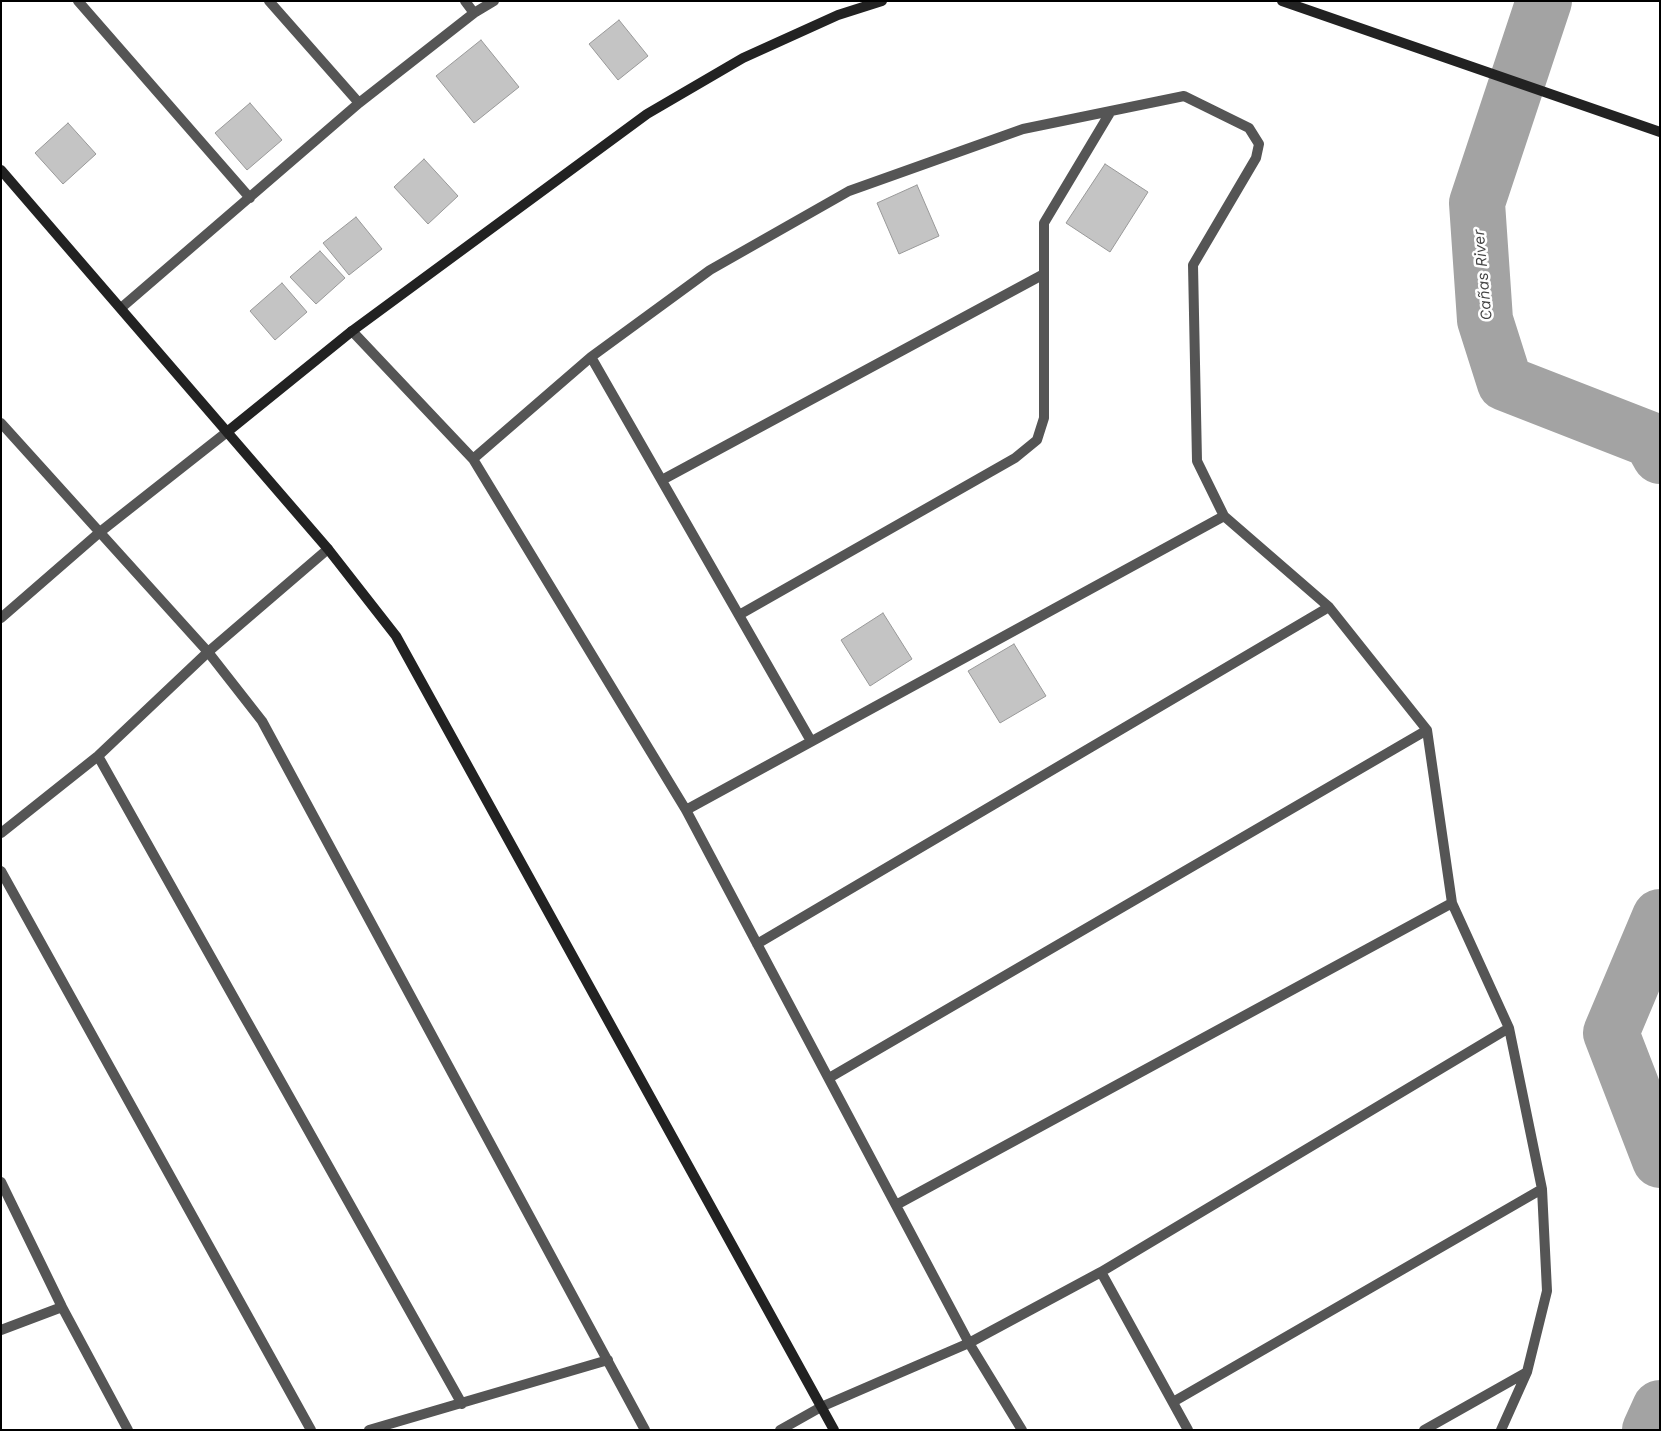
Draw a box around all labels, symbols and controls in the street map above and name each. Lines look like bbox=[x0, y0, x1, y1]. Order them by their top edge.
water label: Cañas River bbox=[1469, 229, 1497, 321]

